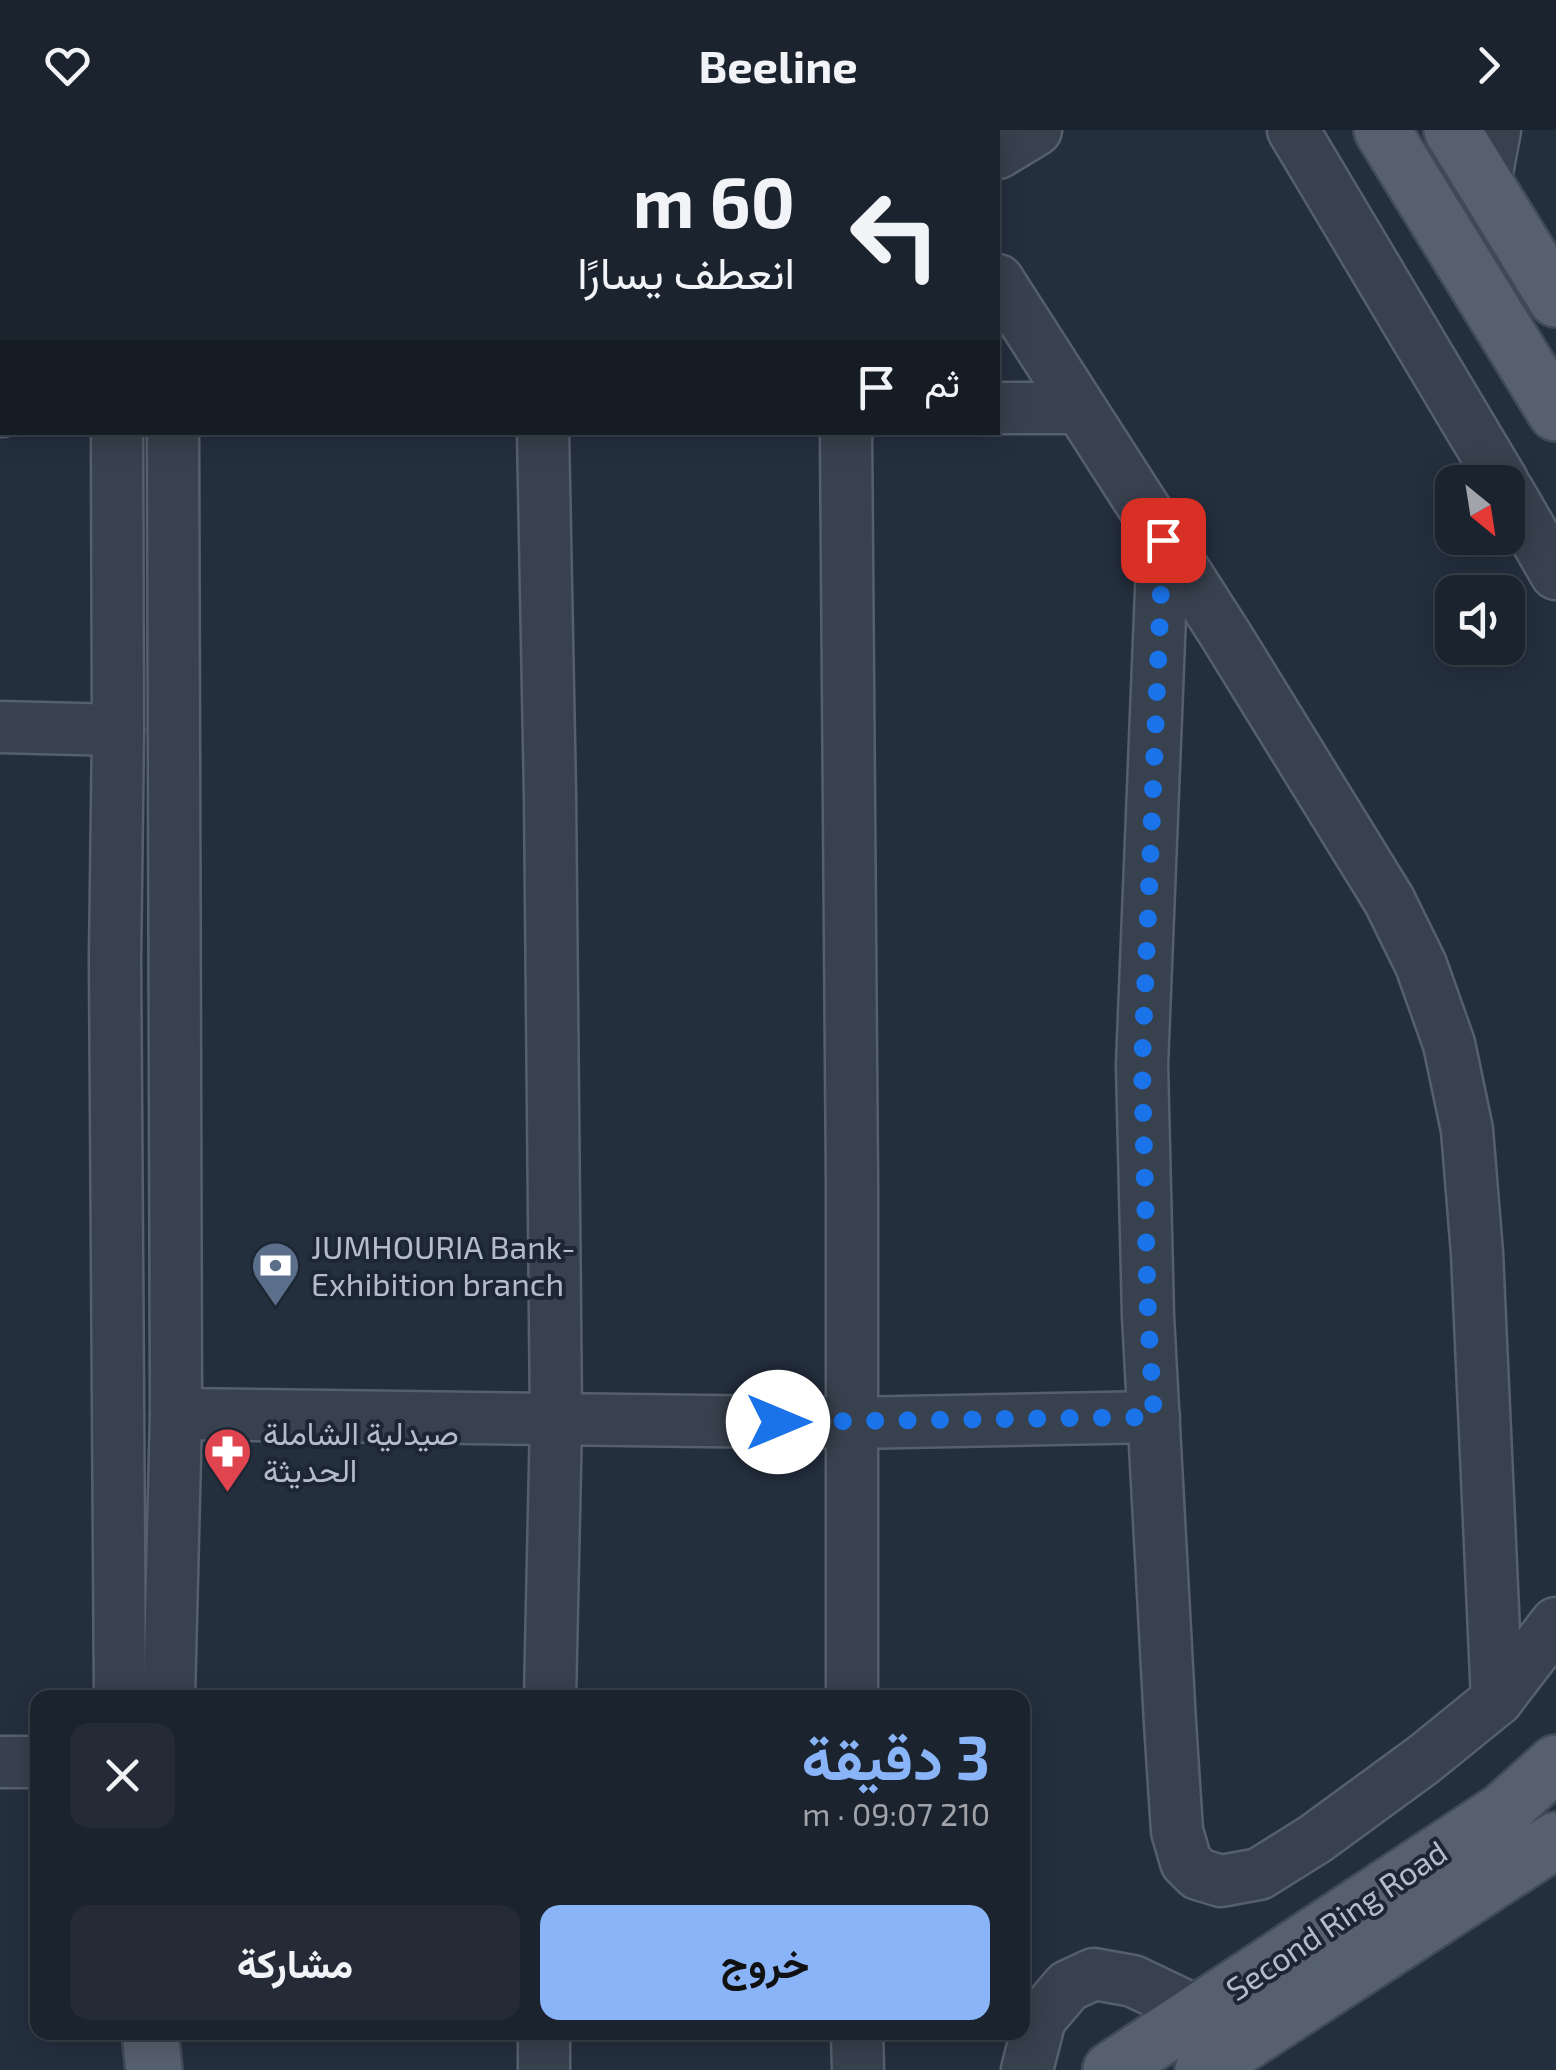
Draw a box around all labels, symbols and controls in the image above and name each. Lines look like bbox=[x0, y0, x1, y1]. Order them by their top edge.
icon: heart bbox=[40, 38, 95, 93]
text: Beeline bbox=[698, 38, 858, 92]
icon: forward bbox=[1461, 38, 1516, 93]
text: 60 m bbox=[633, 158, 795, 242]
icon: left bbox=[830, 170, 960, 300]
text: انعطف يسارًا bbox=[577, 244, 795, 298]
text: ثم bbox=[924, 359, 960, 405]
icon: arrive bbox=[849, 360, 904, 415]
north arrow bbox=[1435, 465, 1525, 555]
map controls bbox=[1435, 465, 1525, 665]
pin bbox=[1121, 498, 1206, 583]
icon: arrive bbox=[1136, 513, 1191, 568]
button: sound bbox=[1435, 575, 1525, 665]
place label: JUMHOURIA Bank- Exhibition branch bbox=[311, 1227, 576, 1302]
bank icon: JUMHOURIA Bank- Exhibition branch bbox=[250, 1240, 302, 1308]
position arrow bbox=[726, 1370, 830, 1474]
place label: صيدلية الشاملة الحديثة bbox=[263, 1413, 459, 1489]
pharmacy icon: صيدلية الشاملة الحديثة bbox=[202, 1426, 254, 1494]
text: 3 دقيقة bbox=[802, 1720, 990, 1792]
button: close bbox=[70, 1723, 175, 1828]
text: 210 m · 09:07 bbox=[802, 1794, 990, 1832]
street label: Second Ring Road bbox=[1218, 1832, 1453, 2007]
button: مشاركة bbox=[70, 1905, 520, 2020]
button: خروج bbox=[540, 1905, 990, 2020]

